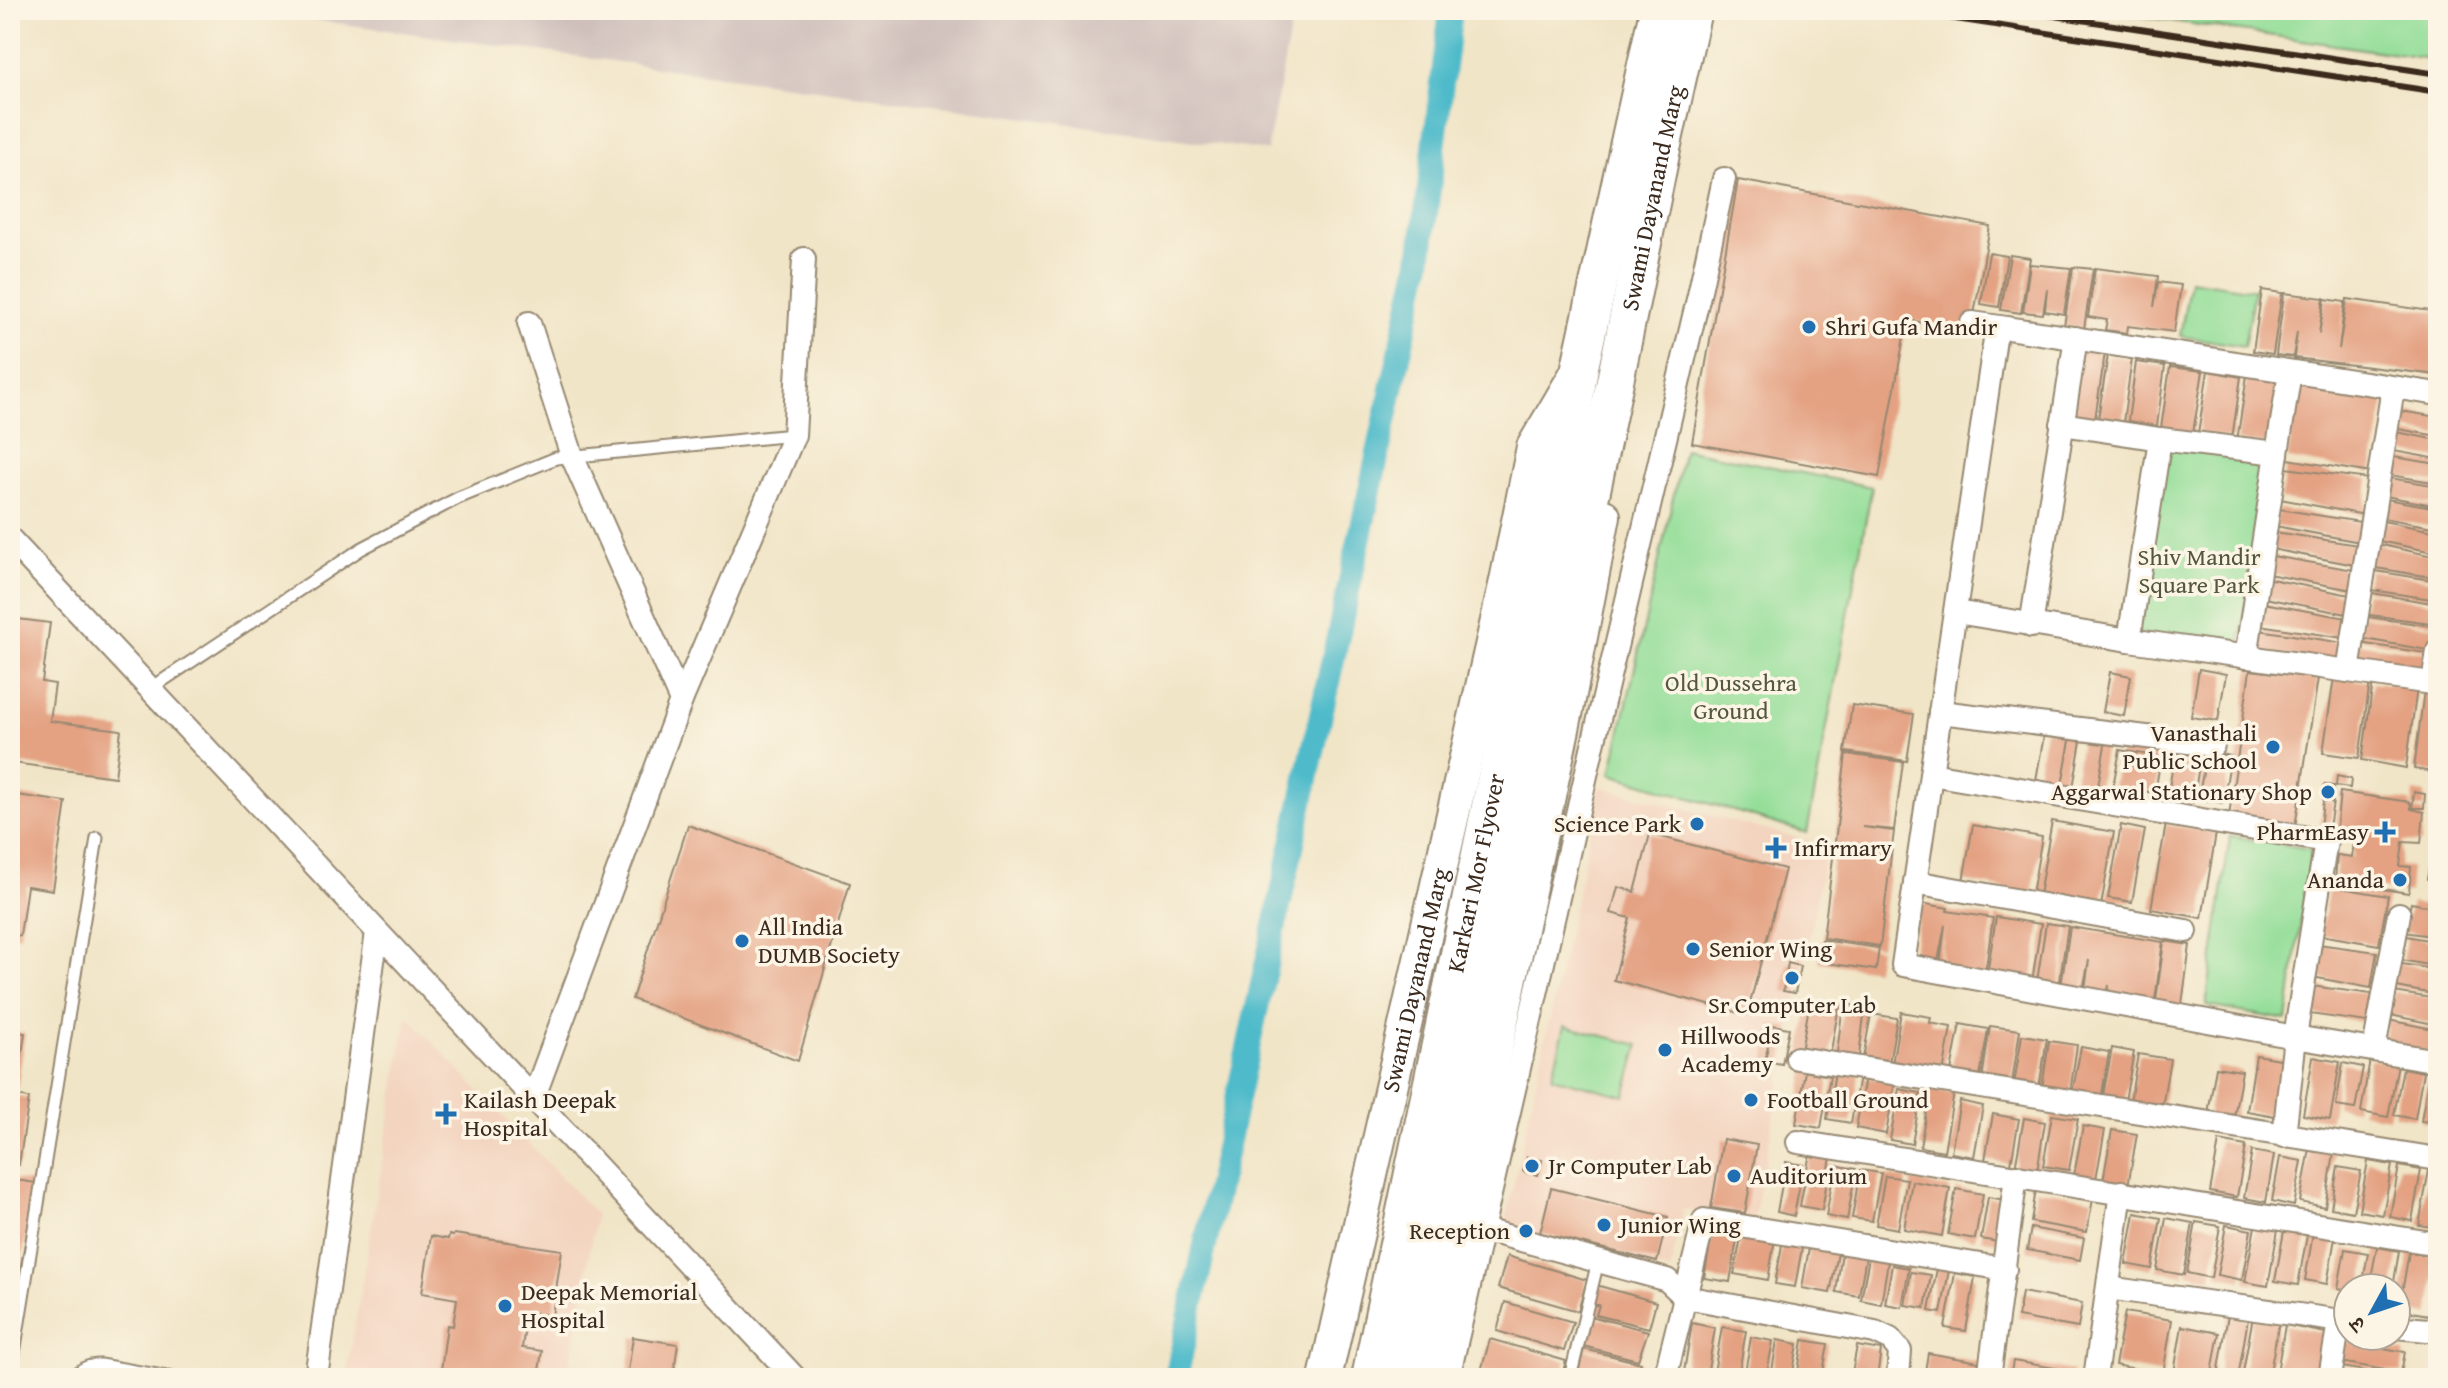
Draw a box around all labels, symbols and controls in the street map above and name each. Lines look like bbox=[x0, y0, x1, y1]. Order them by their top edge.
street label: Swami Dayanand Marg bbox=[1612, 82, 1693, 314]
place label: Shri Gufa Mandir bbox=[1825, 309, 1998, 344]
marker: Shri Gufa Mandir bbox=[1800, 318, 1818, 336]
park label: Shiv Mandir Square Park bbox=[2137, 539, 2261, 602]
park label: Old Dussehra Ground bbox=[1665, 665, 1798, 728]
place label: Vanasthali Public School bbox=[2123, 715, 2257, 778]
marker: Vanasthali Public School bbox=[2264, 738, 2282, 756]
street label: Karkari Mor Flyover bbox=[1438, 770, 1513, 975]
place label: Aggarwal Stationary Shop bbox=[2051, 774, 2312, 809]
marker: Aggarwal Stationary Shop bbox=[2319, 783, 2337, 801]
place label: Science Park bbox=[1554, 806, 1682, 841]
place label: PharmEasy bbox=[2257, 814, 2369, 849]
marker: Science Park bbox=[1688, 815, 1706, 833]
marker: PharmEasy bbox=[2376, 823, 2394, 841]
place label: Infirmary bbox=[1794, 830, 1892, 865]
marker: Infirmary bbox=[1765, 837, 1787, 859]
place label: Ananda bbox=[2307, 862, 2385, 897]
street label: Swami Dayanand Marg bbox=[1372, 864, 1457, 1096]
marker: Ananda bbox=[2391, 871, 2409, 889]
place label: All India DUMB Society bbox=[758, 909, 900, 972]
place label: Senior Wing bbox=[1709, 931, 1832, 966]
marker: All India DUMB Society bbox=[733, 932, 751, 950]
marker: Senior Wing bbox=[1684, 940, 1702, 958]
marker: Sr Computer Lab bbox=[1783, 969, 1801, 987]
place label: Sr Computer Lab bbox=[1708, 987, 1876, 1022]
place label: Hillwoods Academy bbox=[1681, 1018, 1781, 1081]
marker: Hillwoods Academy bbox=[1656, 1041, 1674, 1059]
place label: Kailash Deepak Hospital bbox=[464, 1082, 617, 1145]
place label: Football Ground bbox=[1767, 1082, 1929, 1117]
marker: Football Ground bbox=[1742, 1091, 1760, 1109]
marker: Kailash Deepak Hospital bbox=[435, 1103, 457, 1125]
place label: Jr Computer Lab bbox=[1545, 1148, 1712, 1183]
marker: Jr Computer Lab bbox=[1523, 1157, 1541, 1175]
place label: Auditorium bbox=[1750, 1158, 1867, 1193]
marker: Auditorium bbox=[1725, 1167, 1743, 1185]
place label: Junior Wing bbox=[1617, 1207, 1741, 1242]
place label: Reception bbox=[1409, 1213, 1511, 1248]
marker: Junior Wing bbox=[1595, 1216, 1613, 1234]
marker: Reception bbox=[1517, 1222, 1535, 1240]
north arrow bbox=[2332, 1272, 2412, 1352]
place label: Deepak Memorial Hospital bbox=[521, 1274, 698, 1337]
marker: Deepak Memorial Hospital bbox=[496, 1297, 514, 1315]
text: उ bbox=[2340, 1309, 2374, 1341]

